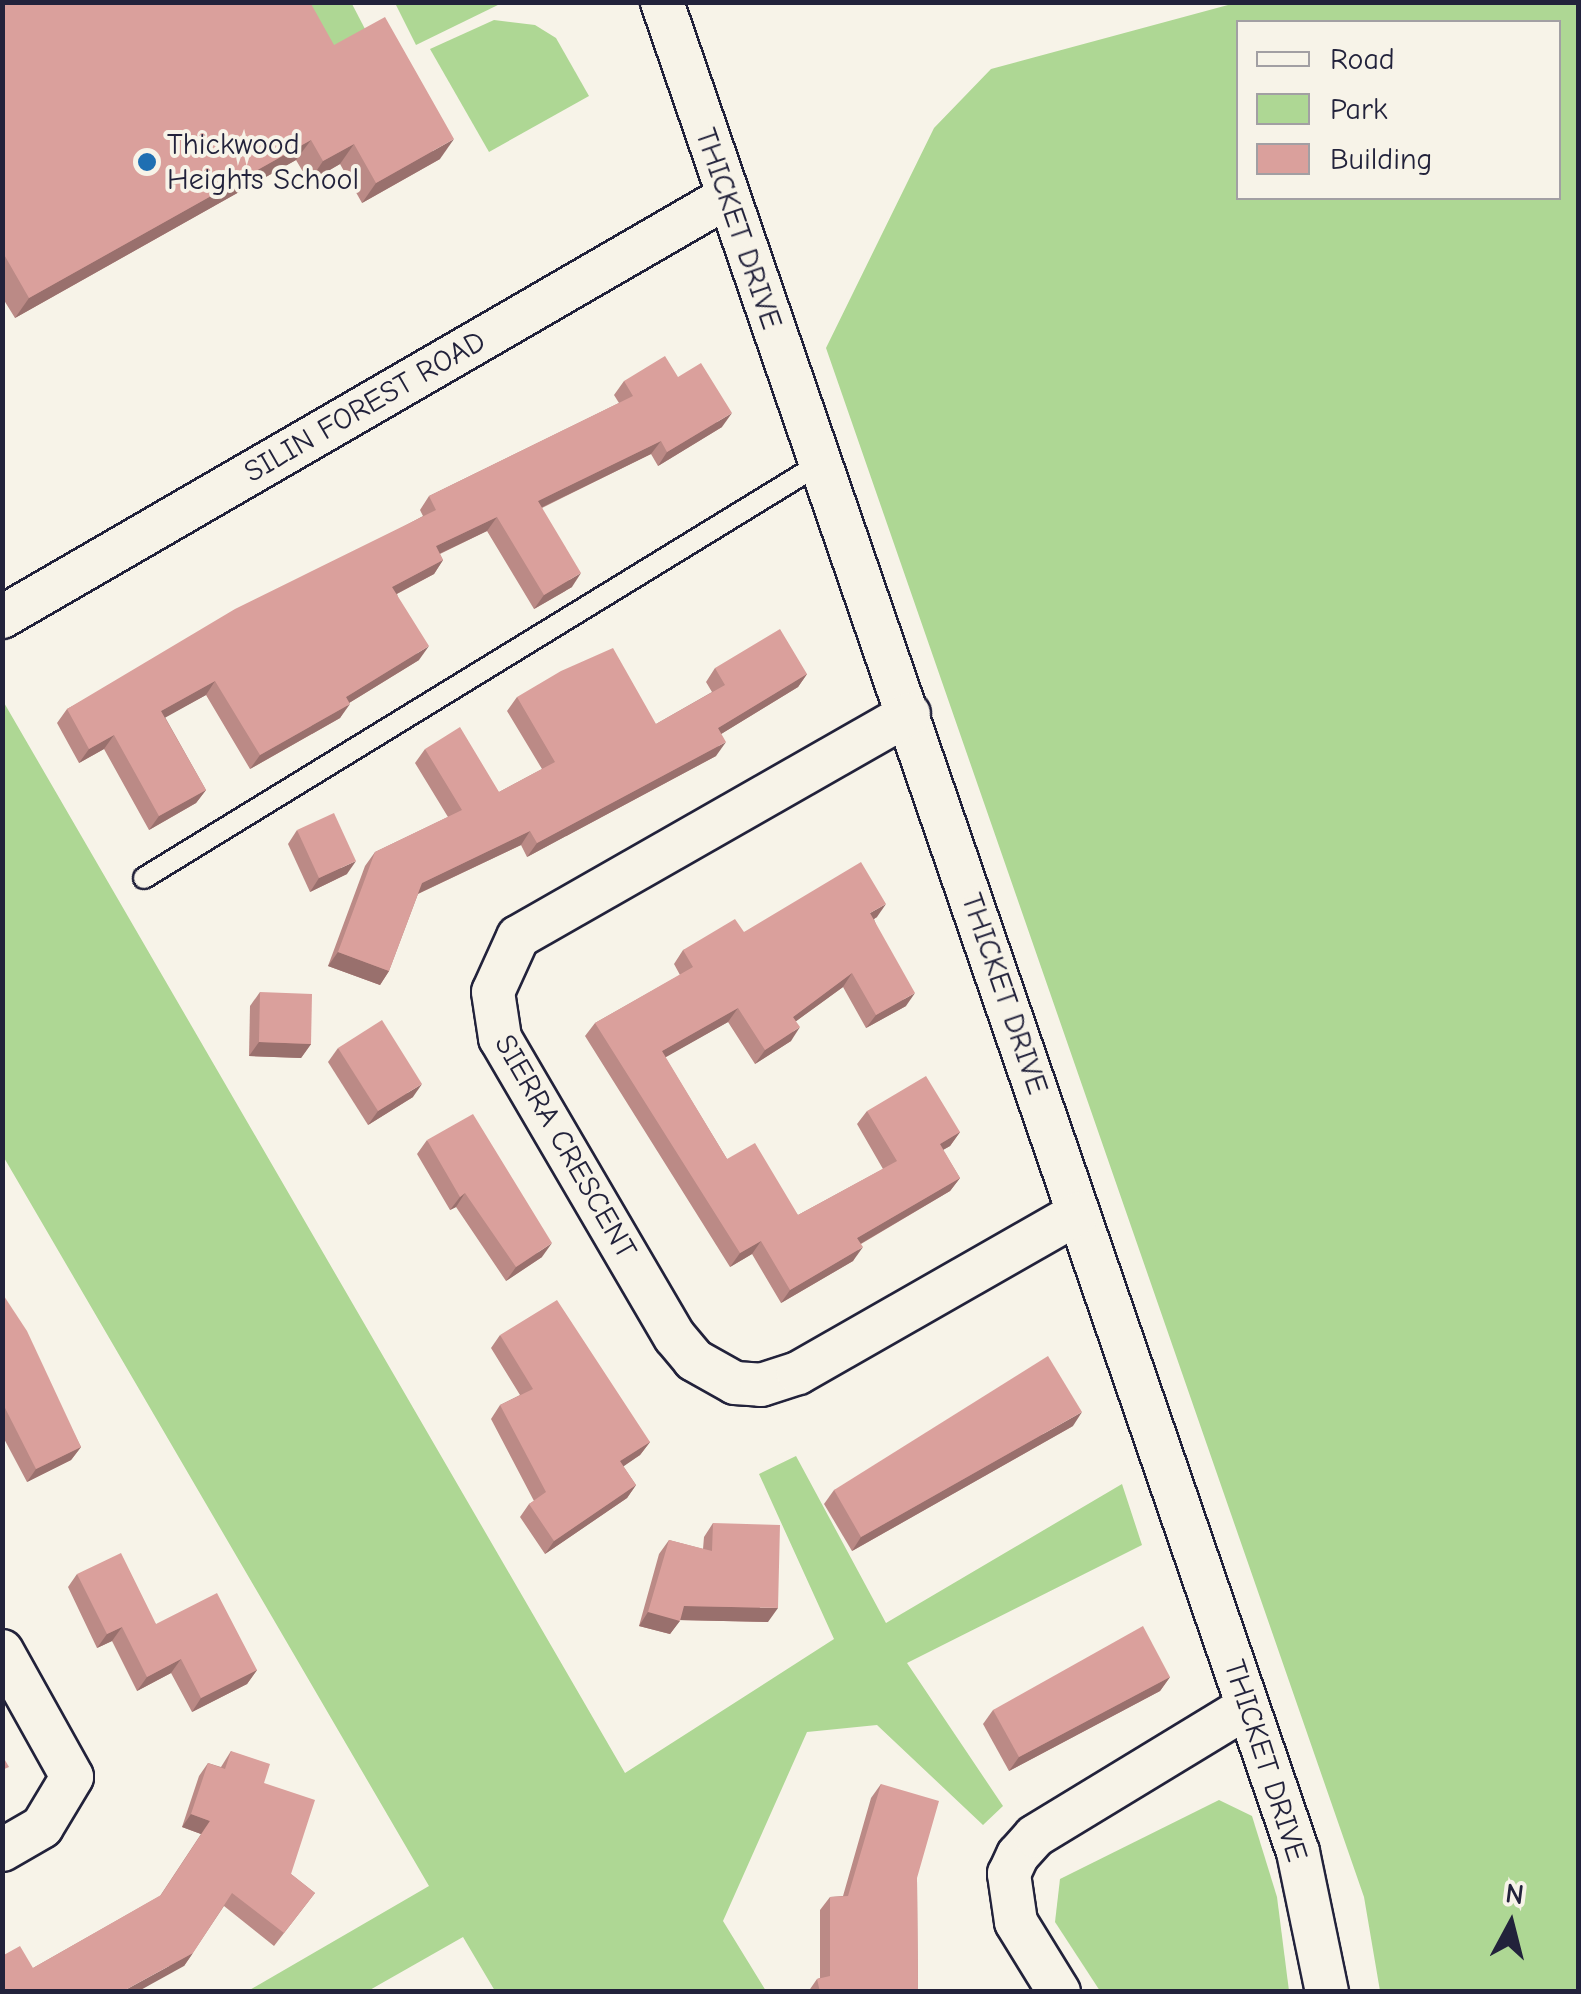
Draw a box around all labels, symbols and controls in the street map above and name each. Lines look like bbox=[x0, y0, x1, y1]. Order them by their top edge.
legend bbox=[1236, 20, 1561, 200]
text: Road bbox=[1330, 42, 1395, 77]
text: Park bbox=[1330, 92, 1387, 127]
street label: THICKET DRIVE bbox=[687, 124, 789, 334]
place label: Thickwood Heights School bbox=[167, 127, 359, 198]
text: Building bbox=[1330, 142, 1433, 177]
marker: Thickwood Heights School bbox=[136, 151, 158, 173]
street label: SILIN FOREST ROAD bbox=[238, 323, 492, 491]
street label: THICKET DRIVE bbox=[953, 889, 1055, 1099]
street label: SIERRA CRESCENT bbox=[486, 1029, 644, 1265]
street label: THICKET DRIVE bbox=[1215, 1656, 1315, 1866]
north arrow bbox=[1461, 1874, 1561, 1974]
text: N bbox=[1504, 1877, 1526, 1911]

